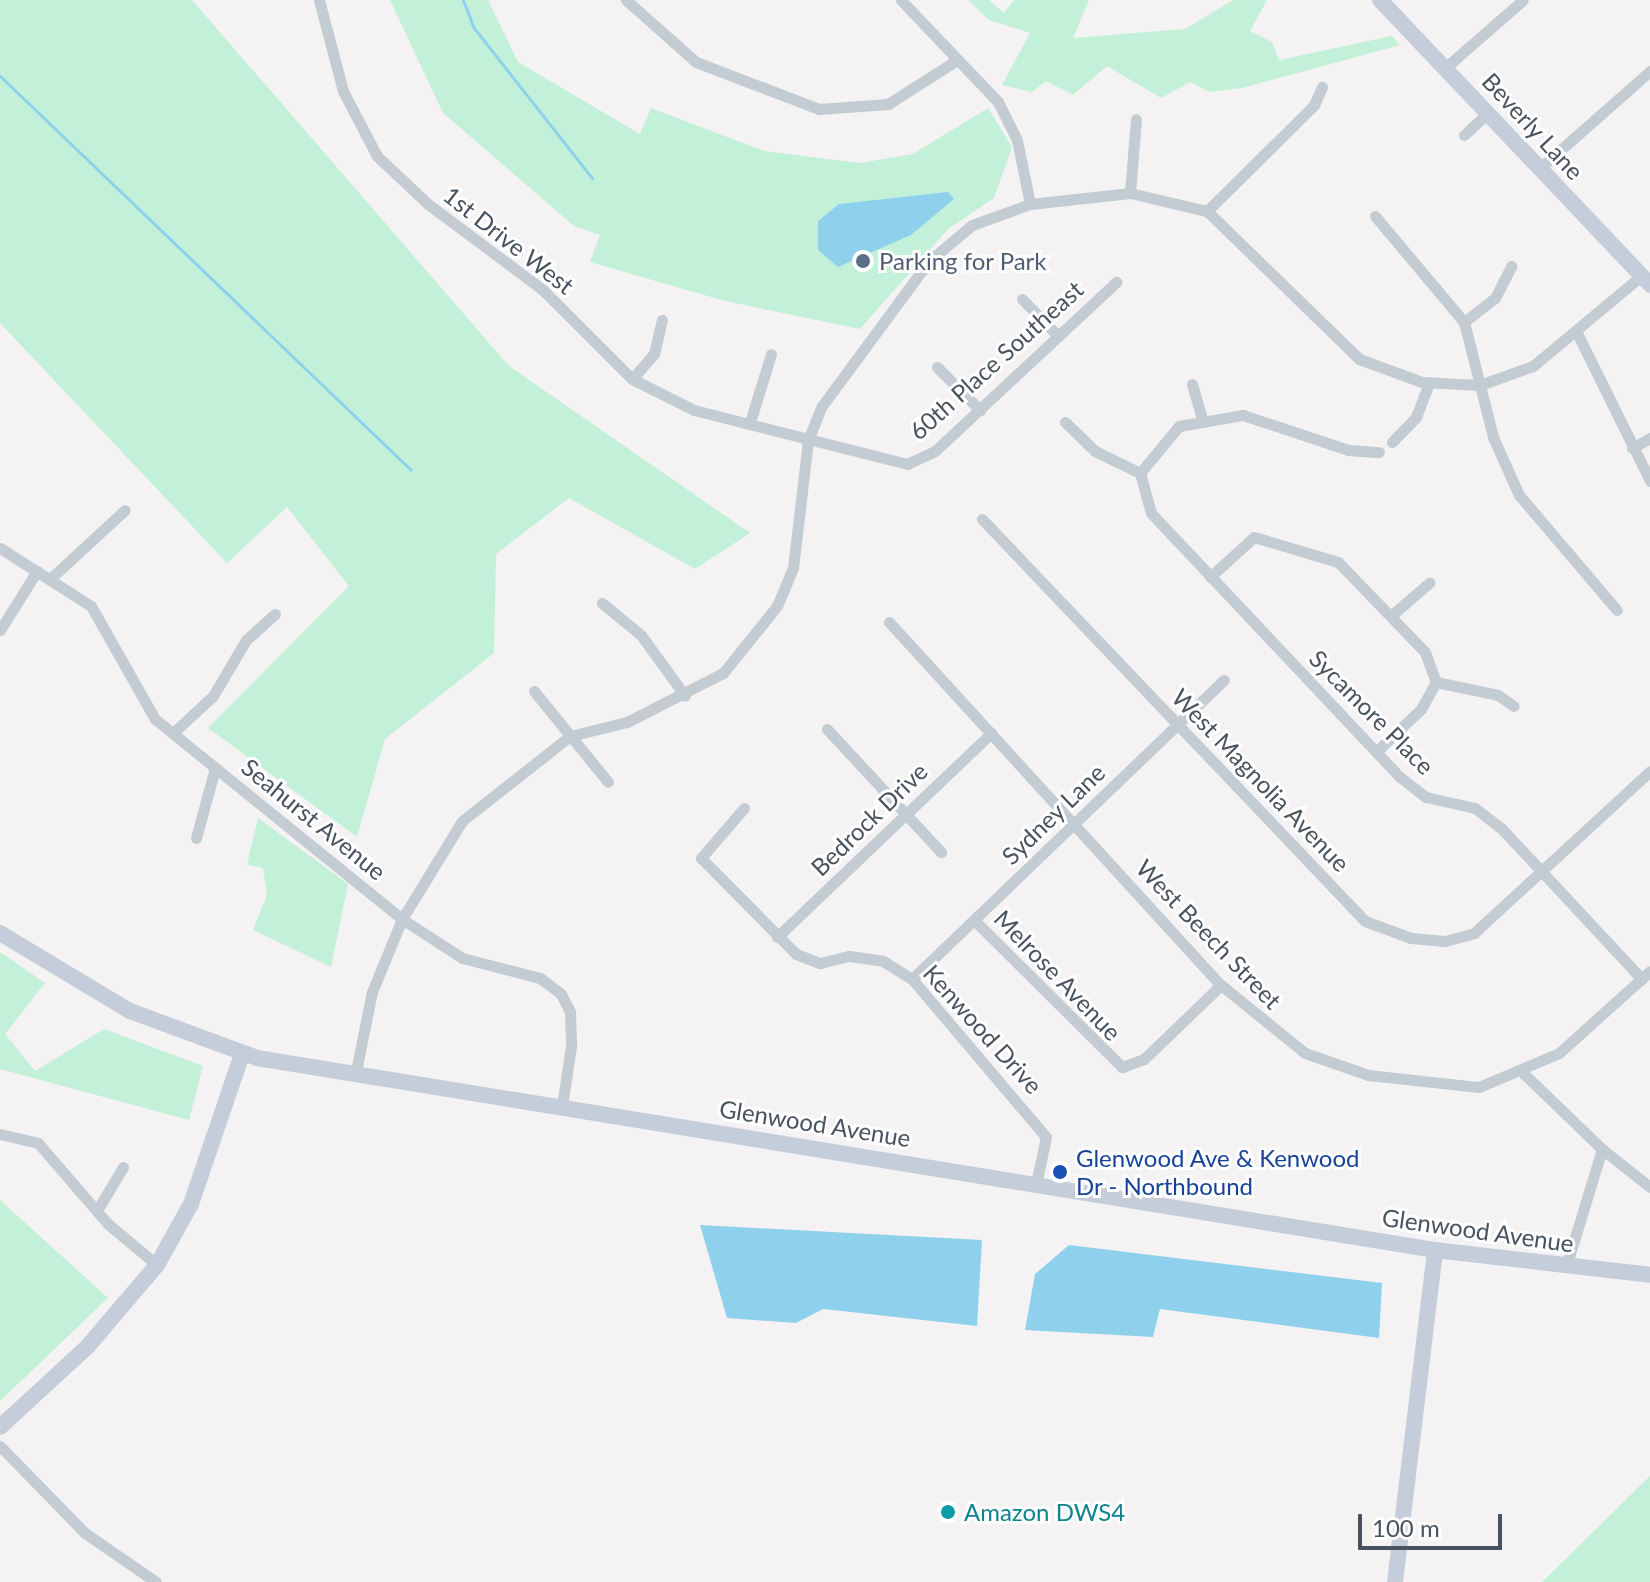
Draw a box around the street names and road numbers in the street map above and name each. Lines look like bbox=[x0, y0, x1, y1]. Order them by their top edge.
street label: Beverly Lane bbox=[1476, 67, 1590, 185]
street label: 1st Drive West bbox=[438, 180, 580, 300]
street label: 60th Place Southeast bbox=[903, 275, 1089, 445]
street label: Sycamore Place bbox=[1304, 644, 1440, 780]
street label: West Magnolia Avenue bbox=[1166, 682, 1356, 878]
street label: Seahurst Avenue bbox=[236, 752, 392, 886]
street label: Bedrock Drive bbox=[805, 756, 933, 882]
street label: Sydney Lane bbox=[995, 758, 1111, 870]
street label: West Beech Street bbox=[1131, 853, 1287, 1015]
street label: Melrose Avenue bbox=[988, 904, 1128, 1046]
street label: Kenwood Drive bbox=[918, 959, 1048, 1099]
street label: Glenwood Avenue bbox=[717, 1094, 913, 1152]
street label: Glenwood Avenue bbox=[1380, 1202, 1576, 1258]

